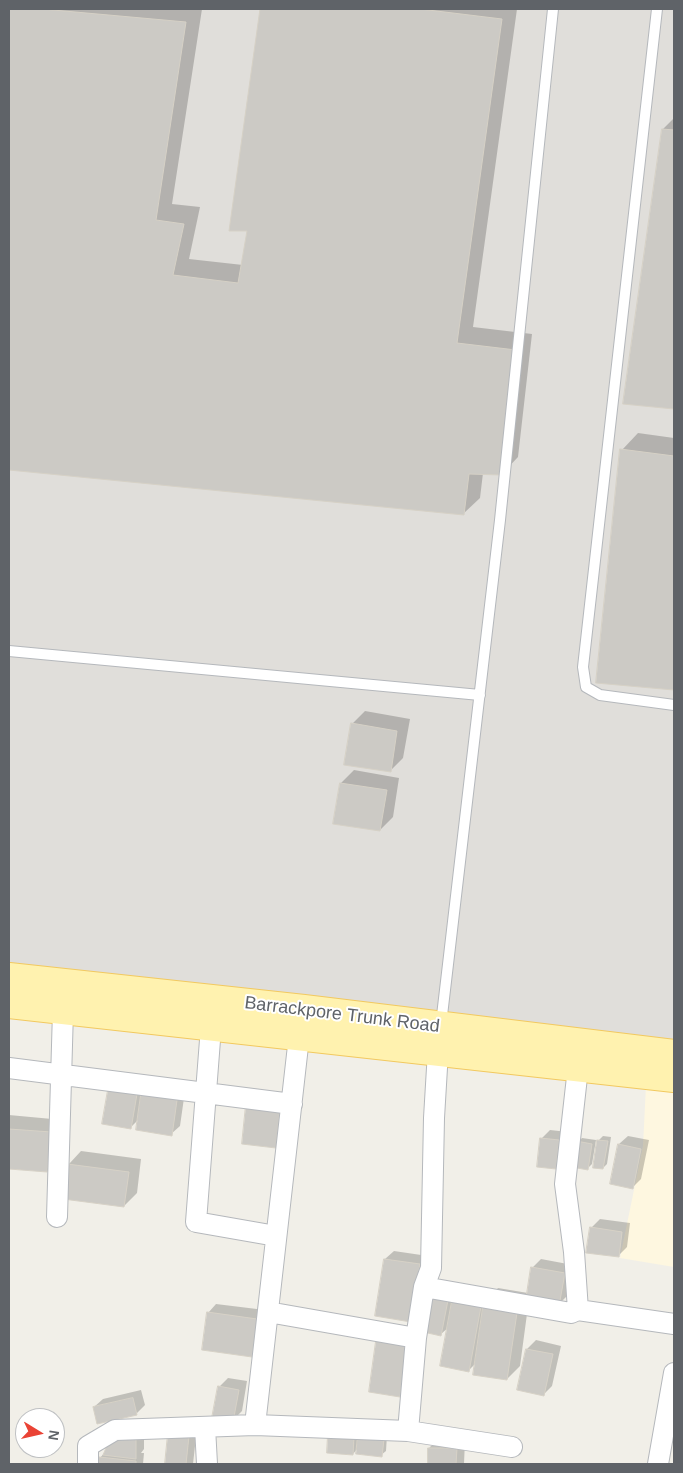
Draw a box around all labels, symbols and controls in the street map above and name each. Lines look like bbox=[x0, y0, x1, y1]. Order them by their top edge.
street label: Barrackpore Trunk Road bbox=[243, 992, 441, 1038]
north arrow bbox=[15, 1408, 65, 1458]
text: N bbox=[45, 1429, 63, 1441]

